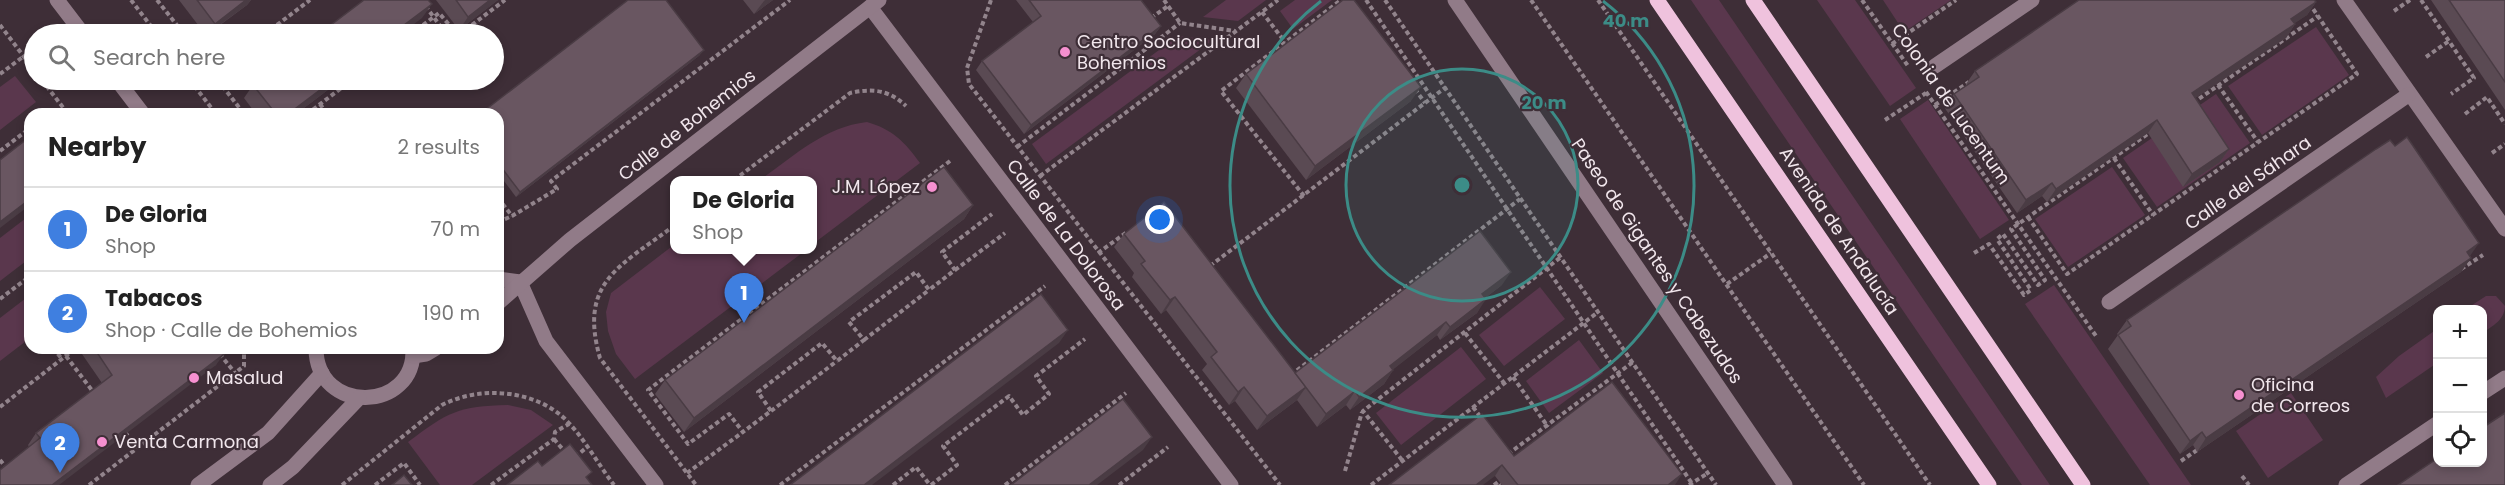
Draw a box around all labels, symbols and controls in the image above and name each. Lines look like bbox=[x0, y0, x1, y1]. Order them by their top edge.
text: 40 m bbox=[1603, 8, 1649, 33]
street label: Colonia de Lucentum bbox=[1886, 18, 2017, 189]
search box bbox=[24, 24, 504, 90]
place label: Centro Sociocultural Bohemios bbox=[1077, 29, 1260, 75]
icon: search bbox=[45, 41, 78, 74]
text: Search here bbox=[93, 42, 226, 73]
marker: Centro Sociocultural Bohemios bbox=[1058, 45, 1072, 59]
street label: Calle de Bohemios bbox=[613, 63, 761, 186]
text: 20 m bbox=[1522, 90, 1566, 115]
text: Nearby bbox=[48, 129, 146, 165]
street label: Calle del Sáhara bbox=[2180, 130, 2316, 235]
text: 2 results bbox=[397, 133, 480, 161]
street label: Paseo de Gigantes y Cabezudos bbox=[1566, 133, 1749, 388]
street label: Avenida de Andalucía bbox=[1774, 142, 1905, 320]
street label: Calle de La Dolorosa bbox=[1001, 154, 1132, 316]
place label: J.M. López bbox=[832, 174, 920, 199]
centre of rings bbox=[1452, 175, 1472, 195]
popup bbox=[670, 176, 817, 254]
marker: J.M. López bbox=[925, 180, 939, 194]
text: De Gloria bbox=[692, 185, 795, 216]
text: De Gloria bbox=[105, 199, 207, 230]
your location bbox=[1145, 205, 1174, 234]
text: 1 bbox=[64, 215, 71, 243]
text: 70 m bbox=[431, 215, 480, 243]
text: Shop bbox=[692, 218, 743, 246]
text: Shop bbox=[105, 232, 156, 260]
pin: 1 bbox=[724, 274, 764, 323]
text: Tabacos bbox=[105, 283, 202, 314]
text: 2 bbox=[62, 299, 73, 327]
text: 190 m bbox=[423, 299, 480, 327]
map controls bbox=[2433, 305, 2487, 467]
button: + bbox=[2433, 305, 2487, 359]
text: Shop · Calle de Bohemios bbox=[105, 316, 358, 344]
button: − bbox=[2433, 359, 2487, 413]
place label: Masalud bbox=[206, 365, 283, 390]
marker: Masalud bbox=[187, 371, 201, 385]
place label: Oficina de Correos bbox=[2251, 372, 2350, 418]
marker: Oficina de Correos bbox=[2232, 388, 2246, 402]
button: locate bbox=[2433, 413, 2487, 467]
pin: 2 bbox=[40, 424, 80, 473]
place label: Venta Carmona bbox=[114, 429, 259, 454]
marker: Venta Carmona bbox=[95, 435, 109, 449]

